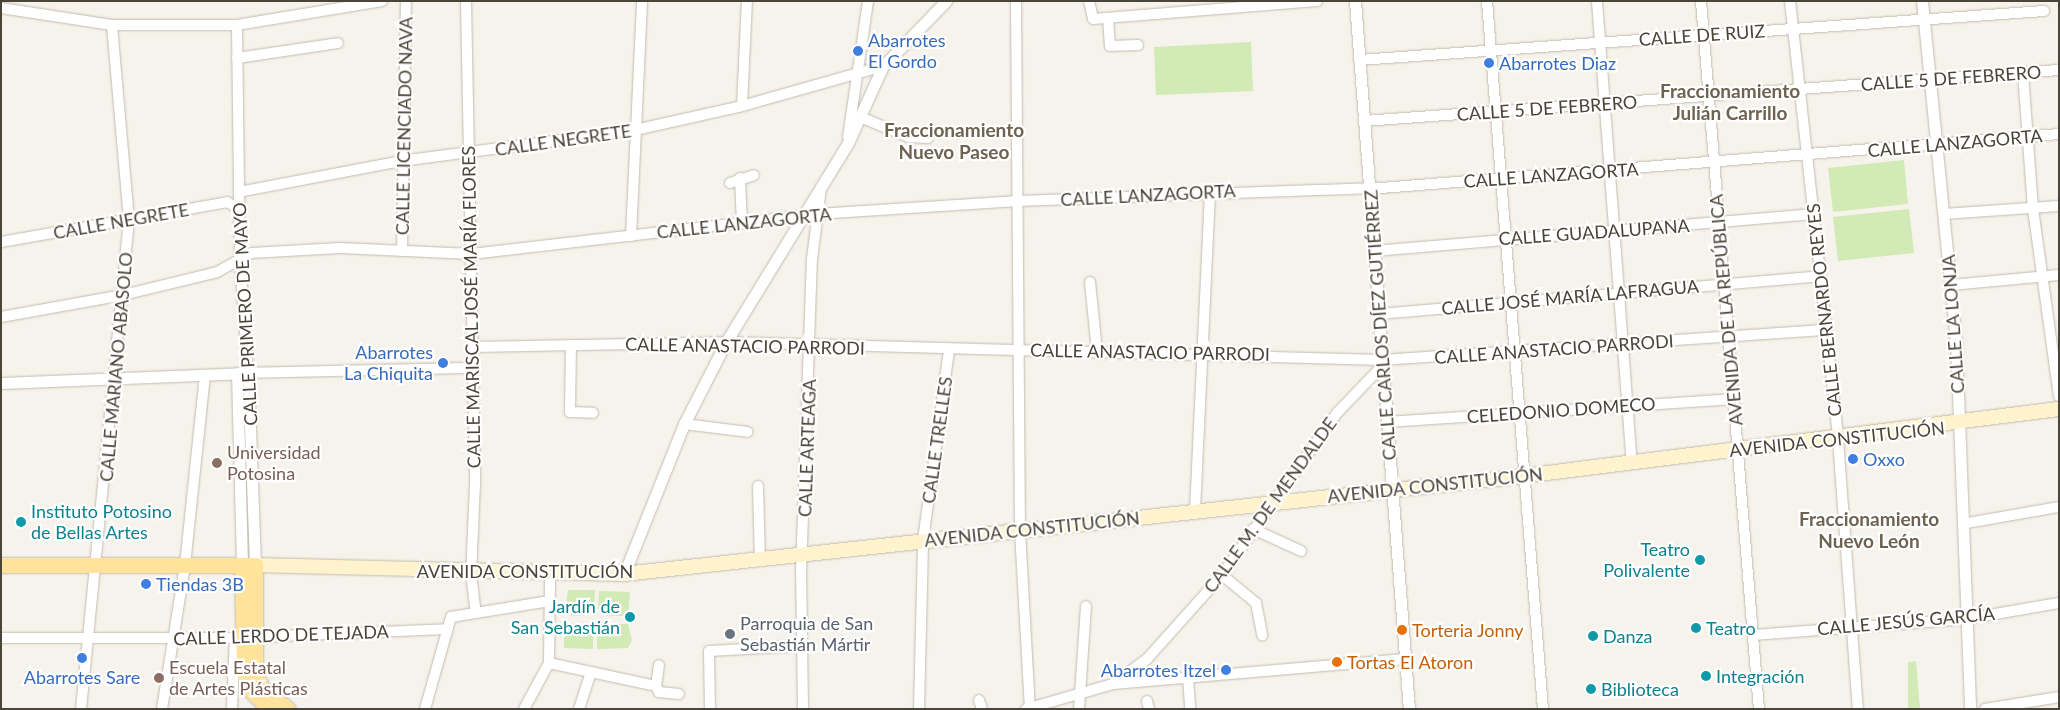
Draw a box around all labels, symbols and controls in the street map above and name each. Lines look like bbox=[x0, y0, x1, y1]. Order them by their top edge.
street label: CALLE LICENCIADO NAVA bbox=[391, 17, 417, 235]
street label: CALLE DE RUIZ bbox=[1638, 20, 1766, 50]
place label: Abarrotes El Gordo bbox=[868, 30, 946, 72]
marker: Abarrotes El Gordo bbox=[852, 45, 864, 57]
place label: Abarrotes Diaz bbox=[1499, 52, 1616, 74]
marker: Abarrotes Diaz bbox=[1483, 57, 1495, 69]
street label: CALLE 5 DE FEBRERO bbox=[1860, 61, 2042, 95]
district label: Fraccionamiento Julián Carrillo bbox=[1660, 80, 1800, 124]
street label: CALLE 5 DE FEBRERO bbox=[1456, 91, 1638, 125]
district label: Fraccionamiento Nuevo Paseo bbox=[884, 119, 1024, 163]
street label: CALLE NEGRETE bbox=[493, 120, 633, 160]
street label: CALLE LANZAGORTA bbox=[1867, 125, 2043, 161]
street label: CALLE MARISCAL JOSÉ MARÍA FLORES bbox=[457, 145, 485, 469]
street label: CALLE LANZAGORTA bbox=[1463, 158, 1639, 192]
street label: CALLE LANZAGORTA bbox=[1060, 180, 1236, 210]
street label: CALLE CARLOS DÍEZ GUTIÉRREZ bbox=[1360, 189, 1400, 461]
street label: AVENIDA DE LA REPÚBLICA bbox=[1705, 193, 1747, 427]
street label: CALLE NEGRETE bbox=[51, 198, 191, 244]
street label: CALLE PRIMERO DE MAYO bbox=[228, 202, 262, 426]
street label: CALLE BERNARDO REYES bbox=[1802, 202, 1846, 418]
street label: CALLE LANZAGORTA bbox=[656, 203, 832, 243]
street label: CALLE GUADALUPANA bbox=[1498, 215, 1690, 249]
street label: CALLE MARIANO ABASOLO bbox=[95, 251, 137, 483]
street label: CALLE LA LONJA bbox=[1937, 253, 1969, 395]
street label: CALLE JOSÉ MARÍA LAFRAGUA bbox=[1440, 275, 1700, 319]
street label: CALLE ANASTACIO PARRODI bbox=[1433, 330, 1675, 368]
street label: CALLE ANASTACIO PARRODI bbox=[625, 333, 865, 359]
street label: CALLE ANASTACIO PARRODI bbox=[1030, 339, 1270, 365]
place label: Abarrotes La Chiquita bbox=[344, 342, 433, 384]
marker: Abarrotes La Chiquita bbox=[437, 357, 449, 369]
street label: CALLE TRELLES bbox=[917, 375, 957, 505]
street label: CALLE ARTEAGA bbox=[794, 378, 820, 518]
street label: CELEDONIO DOMECO bbox=[1466, 393, 1656, 427]
street label: CALLE M. DE MENDALDE bbox=[1199, 413, 1341, 597]
street label: AVENIDA CONSTITUCIÓN bbox=[1728, 417, 1946, 461]
place label: Universidad Potosina bbox=[227, 442, 321, 484]
place label: Oxxo bbox=[1863, 448, 1905, 470]
marker: Oxxo bbox=[1847, 453, 1859, 465]
marker: Universidad Potosina bbox=[211, 457, 223, 469]
street label: AVENIDA CONSTITUCIÓN bbox=[1326, 463, 1544, 507]
place label: Instituto Potosino de Bellas Artes bbox=[31, 501, 172, 544]
street label: AVENIDA CONSTITUCIÓN bbox=[923, 507, 1141, 551]
district label: Fraccionamiento Nuevo León bbox=[1799, 508, 1939, 552]
marker: Instituto Potosino de Bellas Artes bbox=[15, 516, 27, 528]
place label: Teatro Polivalente bbox=[1603, 539, 1690, 582]
marker: Teatro Polivalente bbox=[1694, 554, 1706, 566]
street label: AVENIDA CONSTITUCIÓN bbox=[416, 560, 634, 582]
place label: Tiendas 3B bbox=[156, 573, 244, 595]
marker: Tiendas 3B bbox=[140, 578, 152, 590]
place label: Jardín de San Sebastián bbox=[511, 596, 620, 638]
street label: CALLE JESÚS GARCÍA bbox=[1816, 602, 1996, 640]
marker: Jardín de San Sebastián bbox=[624, 611, 636, 623]
place label: Parroquia de San Sebastián Mártir bbox=[740, 613, 873, 656]
place label: Teatro bbox=[1706, 617, 1756, 639]
place label: Torteria Jonny bbox=[1412, 619, 1524, 641]
street label: CALLE LERDO DE TEJADA bbox=[173, 620, 389, 650]
marker: Teatro bbox=[1690, 622, 1702, 634]
marker: Torteria Jonny bbox=[1396, 624, 1408, 636]
place label: Danza bbox=[1603, 625, 1653, 647]
marker: Parroquia de San Sebastián Mártir bbox=[724, 628, 736, 640]
marker: Danza bbox=[1587, 630, 1599, 642]
place label: Tortas El Atoron bbox=[1347, 651, 1474, 673]
marker: Abarrotes Sare bbox=[76, 652, 88, 664]
marker: Tortas El Atoron bbox=[1331, 656, 1343, 668]
place label: Escuela Estatal de Artes Plásticas bbox=[169, 657, 308, 700]
place label: Abarrotes Itzel bbox=[1101, 659, 1216, 681]
marker: Abarrotes Itzel bbox=[1220, 664, 1232, 676]
place label: Integración bbox=[1716, 665, 1805, 687]
place label: Abarrotes Sare bbox=[24, 666, 140, 688]
marker: Integración bbox=[1700, 670, 1712, 682]
marker: Escuela Estatal de Artes Plásticas bbox=[153, 672, 165, 684]
place label: Biblioteca bbox=[1601, 678, 1679, 700]
marker: Biblioteca bbox=[1585, 683, 1597, 695]

